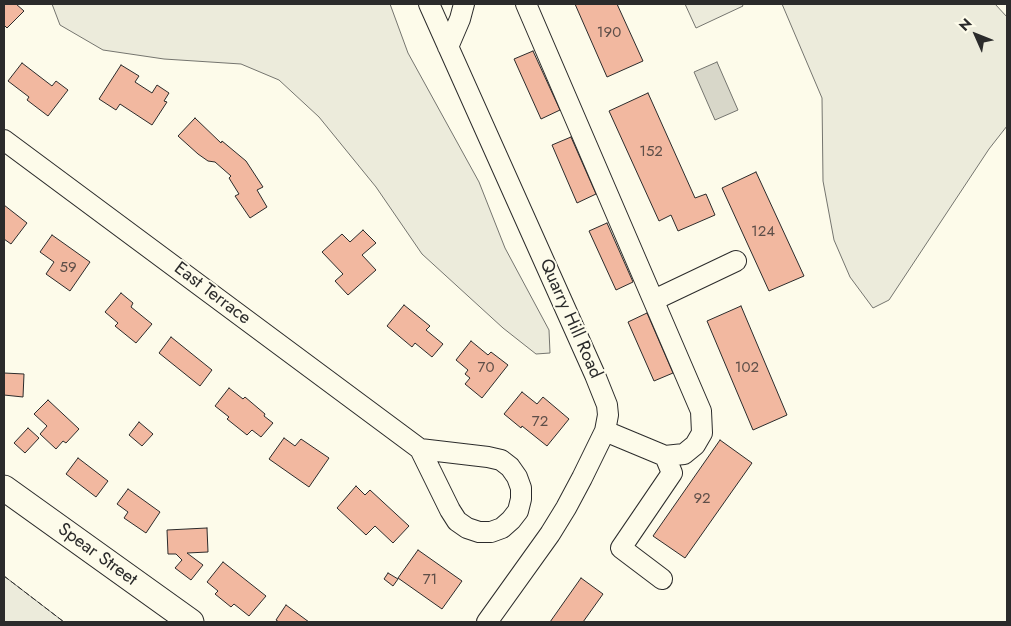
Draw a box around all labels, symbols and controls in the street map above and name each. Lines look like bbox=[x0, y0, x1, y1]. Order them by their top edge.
north arrow bbox=[951, 10, 1001, 60]
text: N bbox=[954, 14, 976, 36]
house number: 190 bbox=[597, 24, 621, 42]
house number: 152 bbox=[639, 143, 663, 161]
house number: 124 bbox=[751, 223, 775, 241]
street label: Quarry Hill Road bbox=[534, 256, 606, 382]
street label: East Terrace bbox=[169, 258, 255, 330]
house number: 59 bbox=[59, 259, 77, 277]
house number: 70 bbox=[478, 359, 494, 377]
house number: 102 bbox=[735, 359, 759, 377]
house number: 72 bbox=[532, 413, 548, 431]
house number: 92 bbox=[693, 490, 711, 508]
street label: Spear Street bbox=[53, 519, 141, 591]
house number: 71 bbox=[423, 571, 437, 589]

